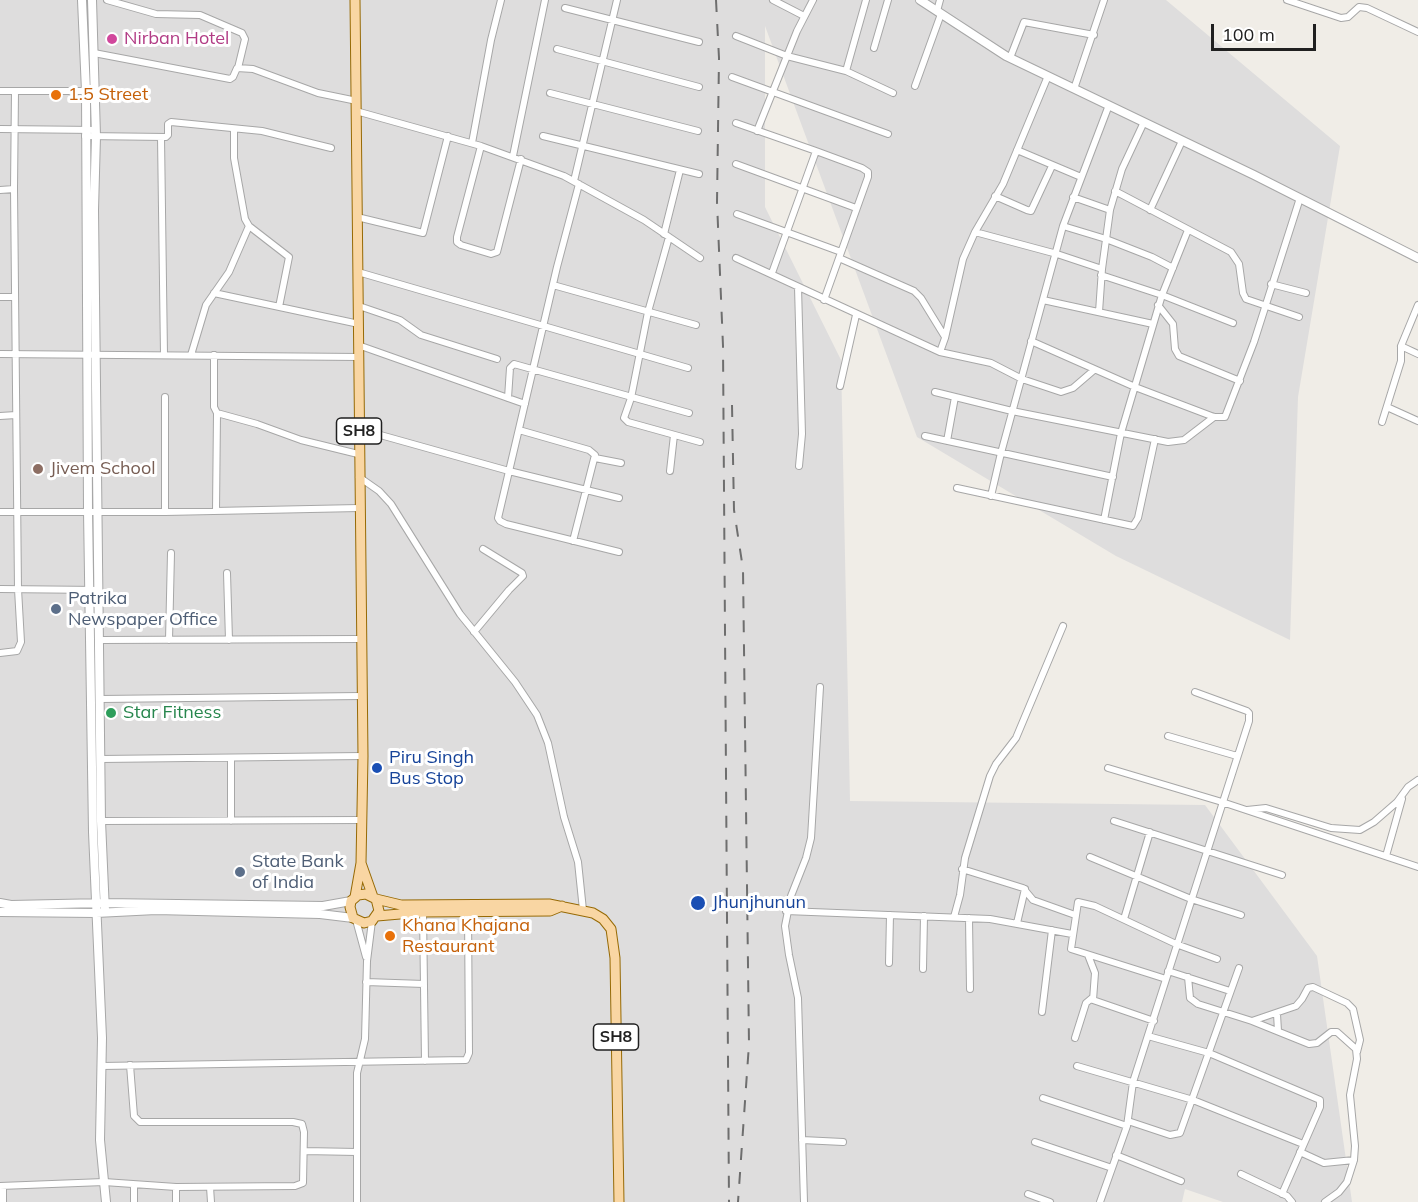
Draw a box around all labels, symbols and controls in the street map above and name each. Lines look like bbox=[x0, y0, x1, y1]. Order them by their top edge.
scale bar bbox=[1214, 12, 1319, 50]
text: 100 m bbox=[1222, 23, 1275, 46]
place label: Nirban Hotel bbox=[124, 28, 229, 50]
marker: Nirban Hotel bbox=[105, 32, 119, 46]
place label: 1.5 Street bbox=[68, 84, 148, 106]
marker: 1.5 Street bbox=[49, 88, 63, 102]
road number: SH8 bbox=[336, 418, 382, 444]
place label: Jivem School bbox=[50, 458, 155, 480]
marker: Jivem School bbox=[31, 462, 45, 476]
place label: Patrika Newspaper Office bbox=[68, 588, 217, 630]
marker: Patrika Newspaper Office bbox=[49, 602, 63, 616]
place label: Star Fitness bbox=[123, 702, 221, 724]
marker: Star Fitness bbox=[104, 706, 118, 720]
place label: Piru Singh Bus Stop bbox=[389, 747, 474, 789]
marker: Piru Singh Bus Stop bbox=[370, 761, 384, 775]
place label: State Bank of India bbox=[252, 851, 344, 894]
marker: State Bank of India bbox=[233, 865, 247, 879]
place label: Jhunjhunun bbox=[712, 892, 806, 914]
marker: Jhunjhunun bbox=[689, 894, 707, 912]
place label: Khana Khajana Restaurant bbox=[402, 915, 530, 958]
marker: Khana Khajana Restaurant bbox=[383, 929, 397, 943]
road number: SH8 bbox=[594, 1024, 638, 1050]

